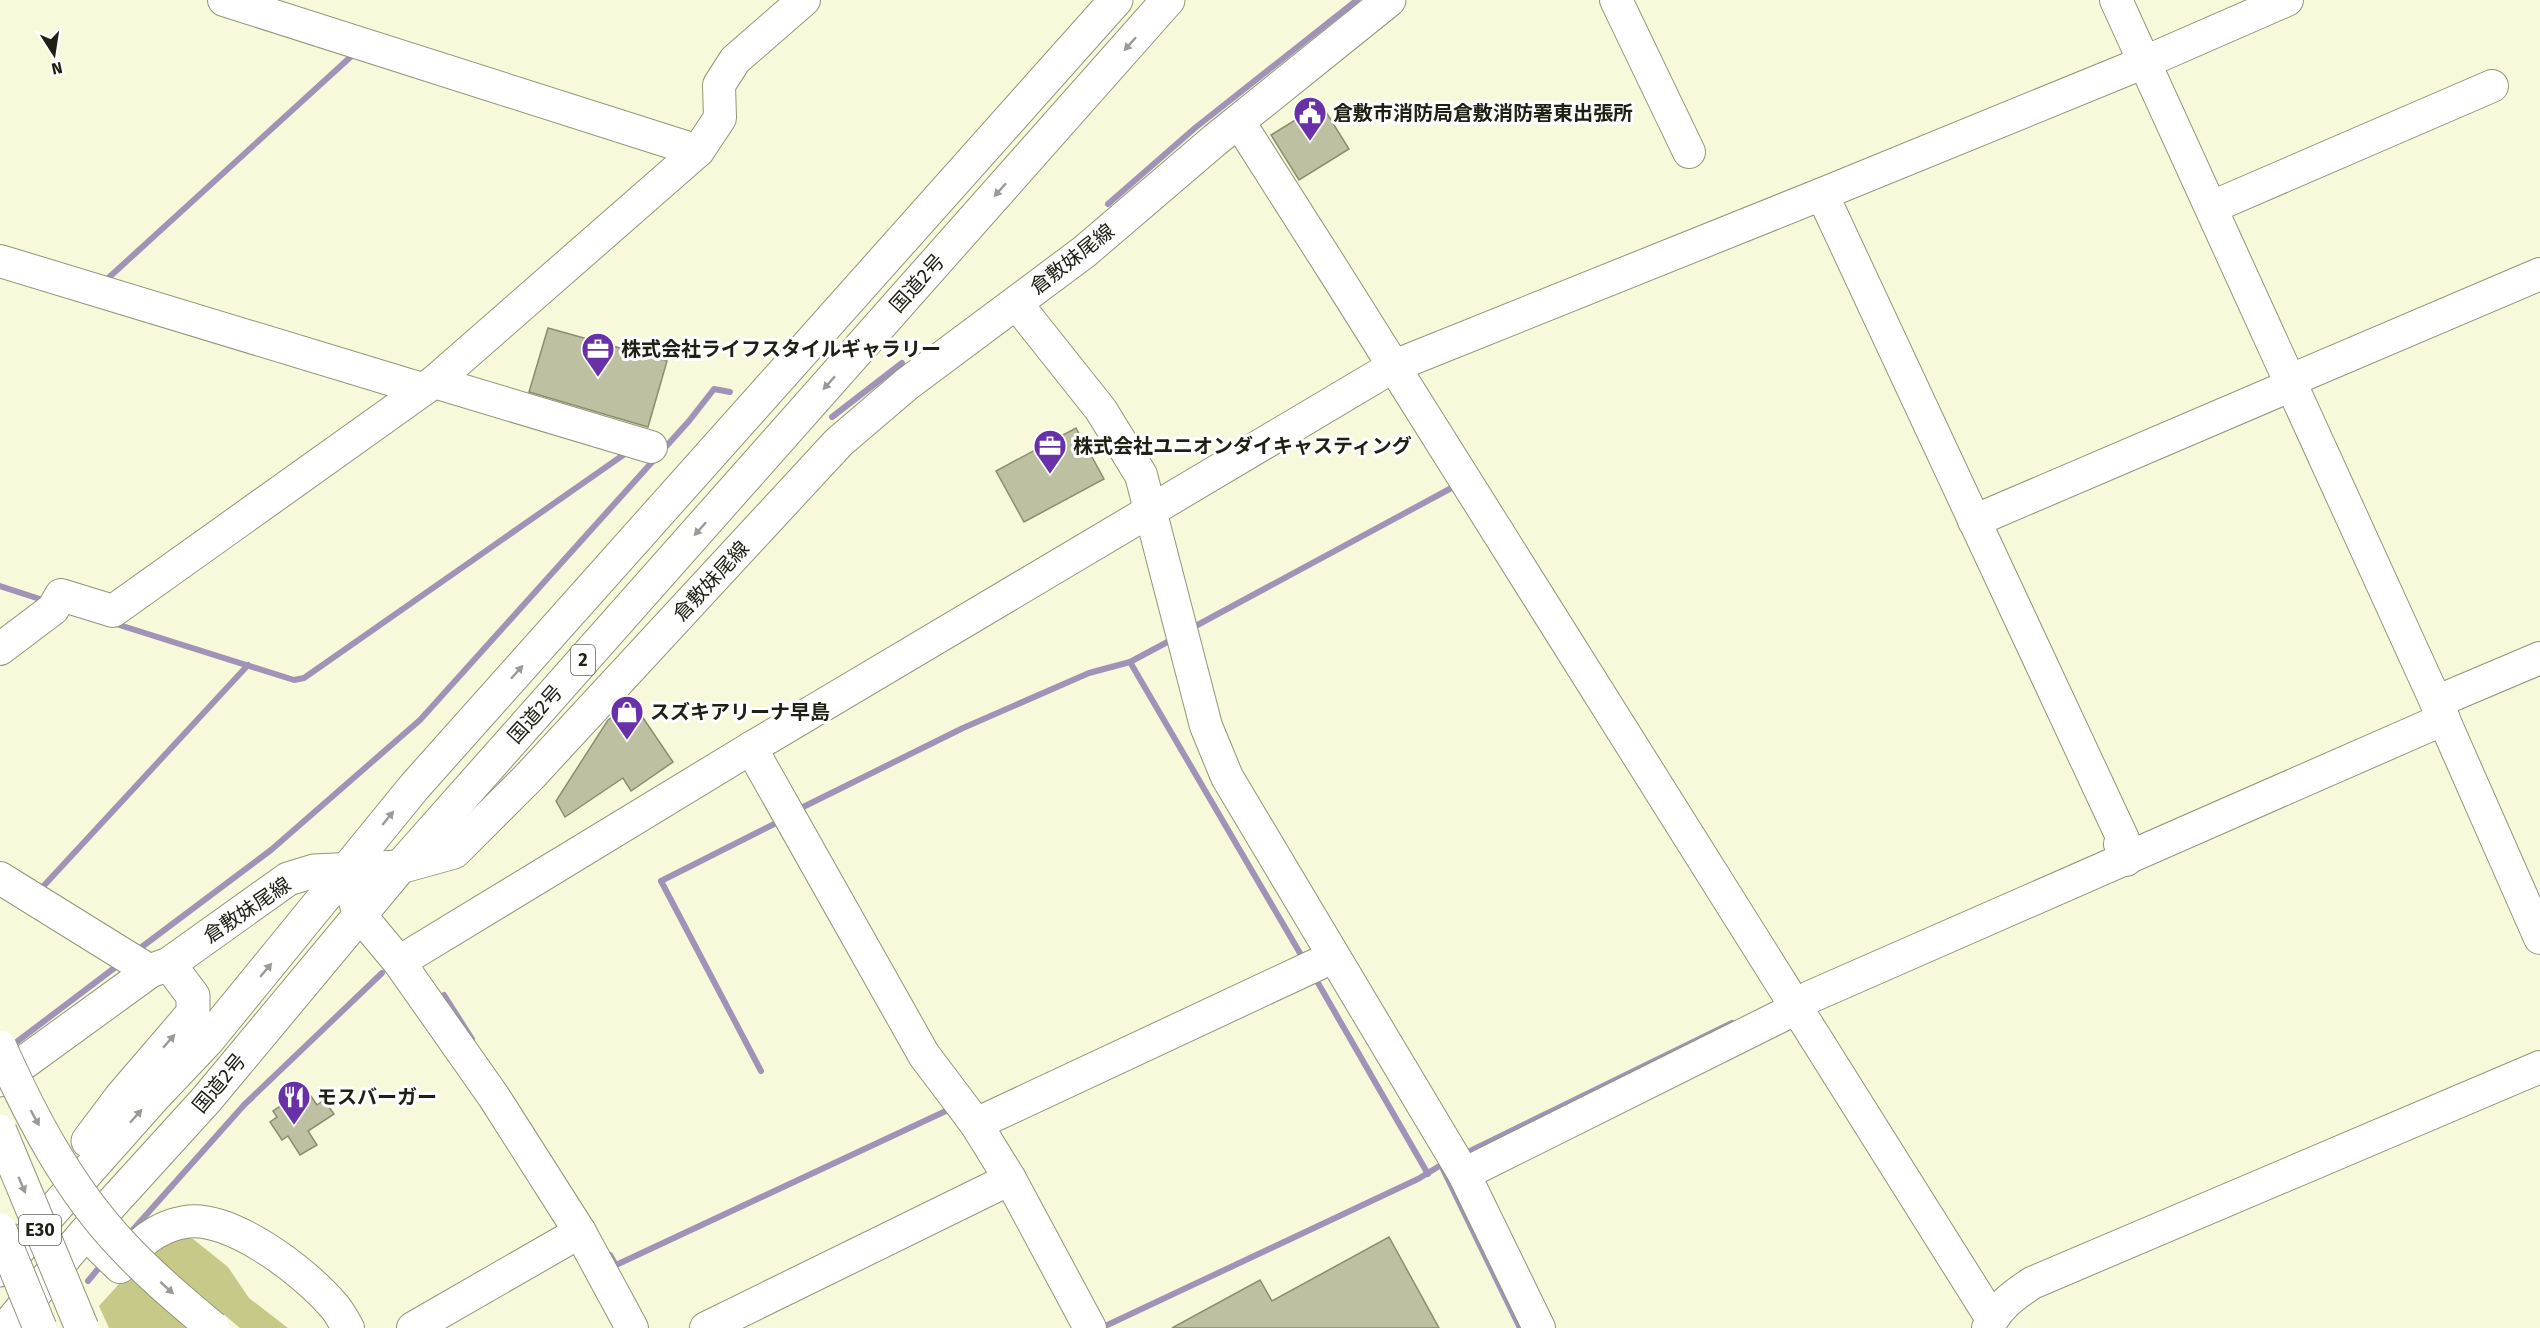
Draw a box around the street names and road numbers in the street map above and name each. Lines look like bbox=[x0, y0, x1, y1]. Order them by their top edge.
street label: 倉敷妹尾線 bbox=[1025, 219, 1119, 299]
street label: 国道2号 bbox=[885, 249, 949, 317]
street label: 倉敷妹尾線 bbox=[668, 536, 754, 626]
road number: 2 bbox=[571, 645, 595, 675]
street label: 国道2号 bbox=[503, 680, 567, 748]
street label: 倉敷妹尾線 bbox=[199, 872, 295, 948]
street label: 国道2号 bbox=[187, 1049, 251, 1117]
road number: E30 bbox=[19, 1215, 61, 1245]

